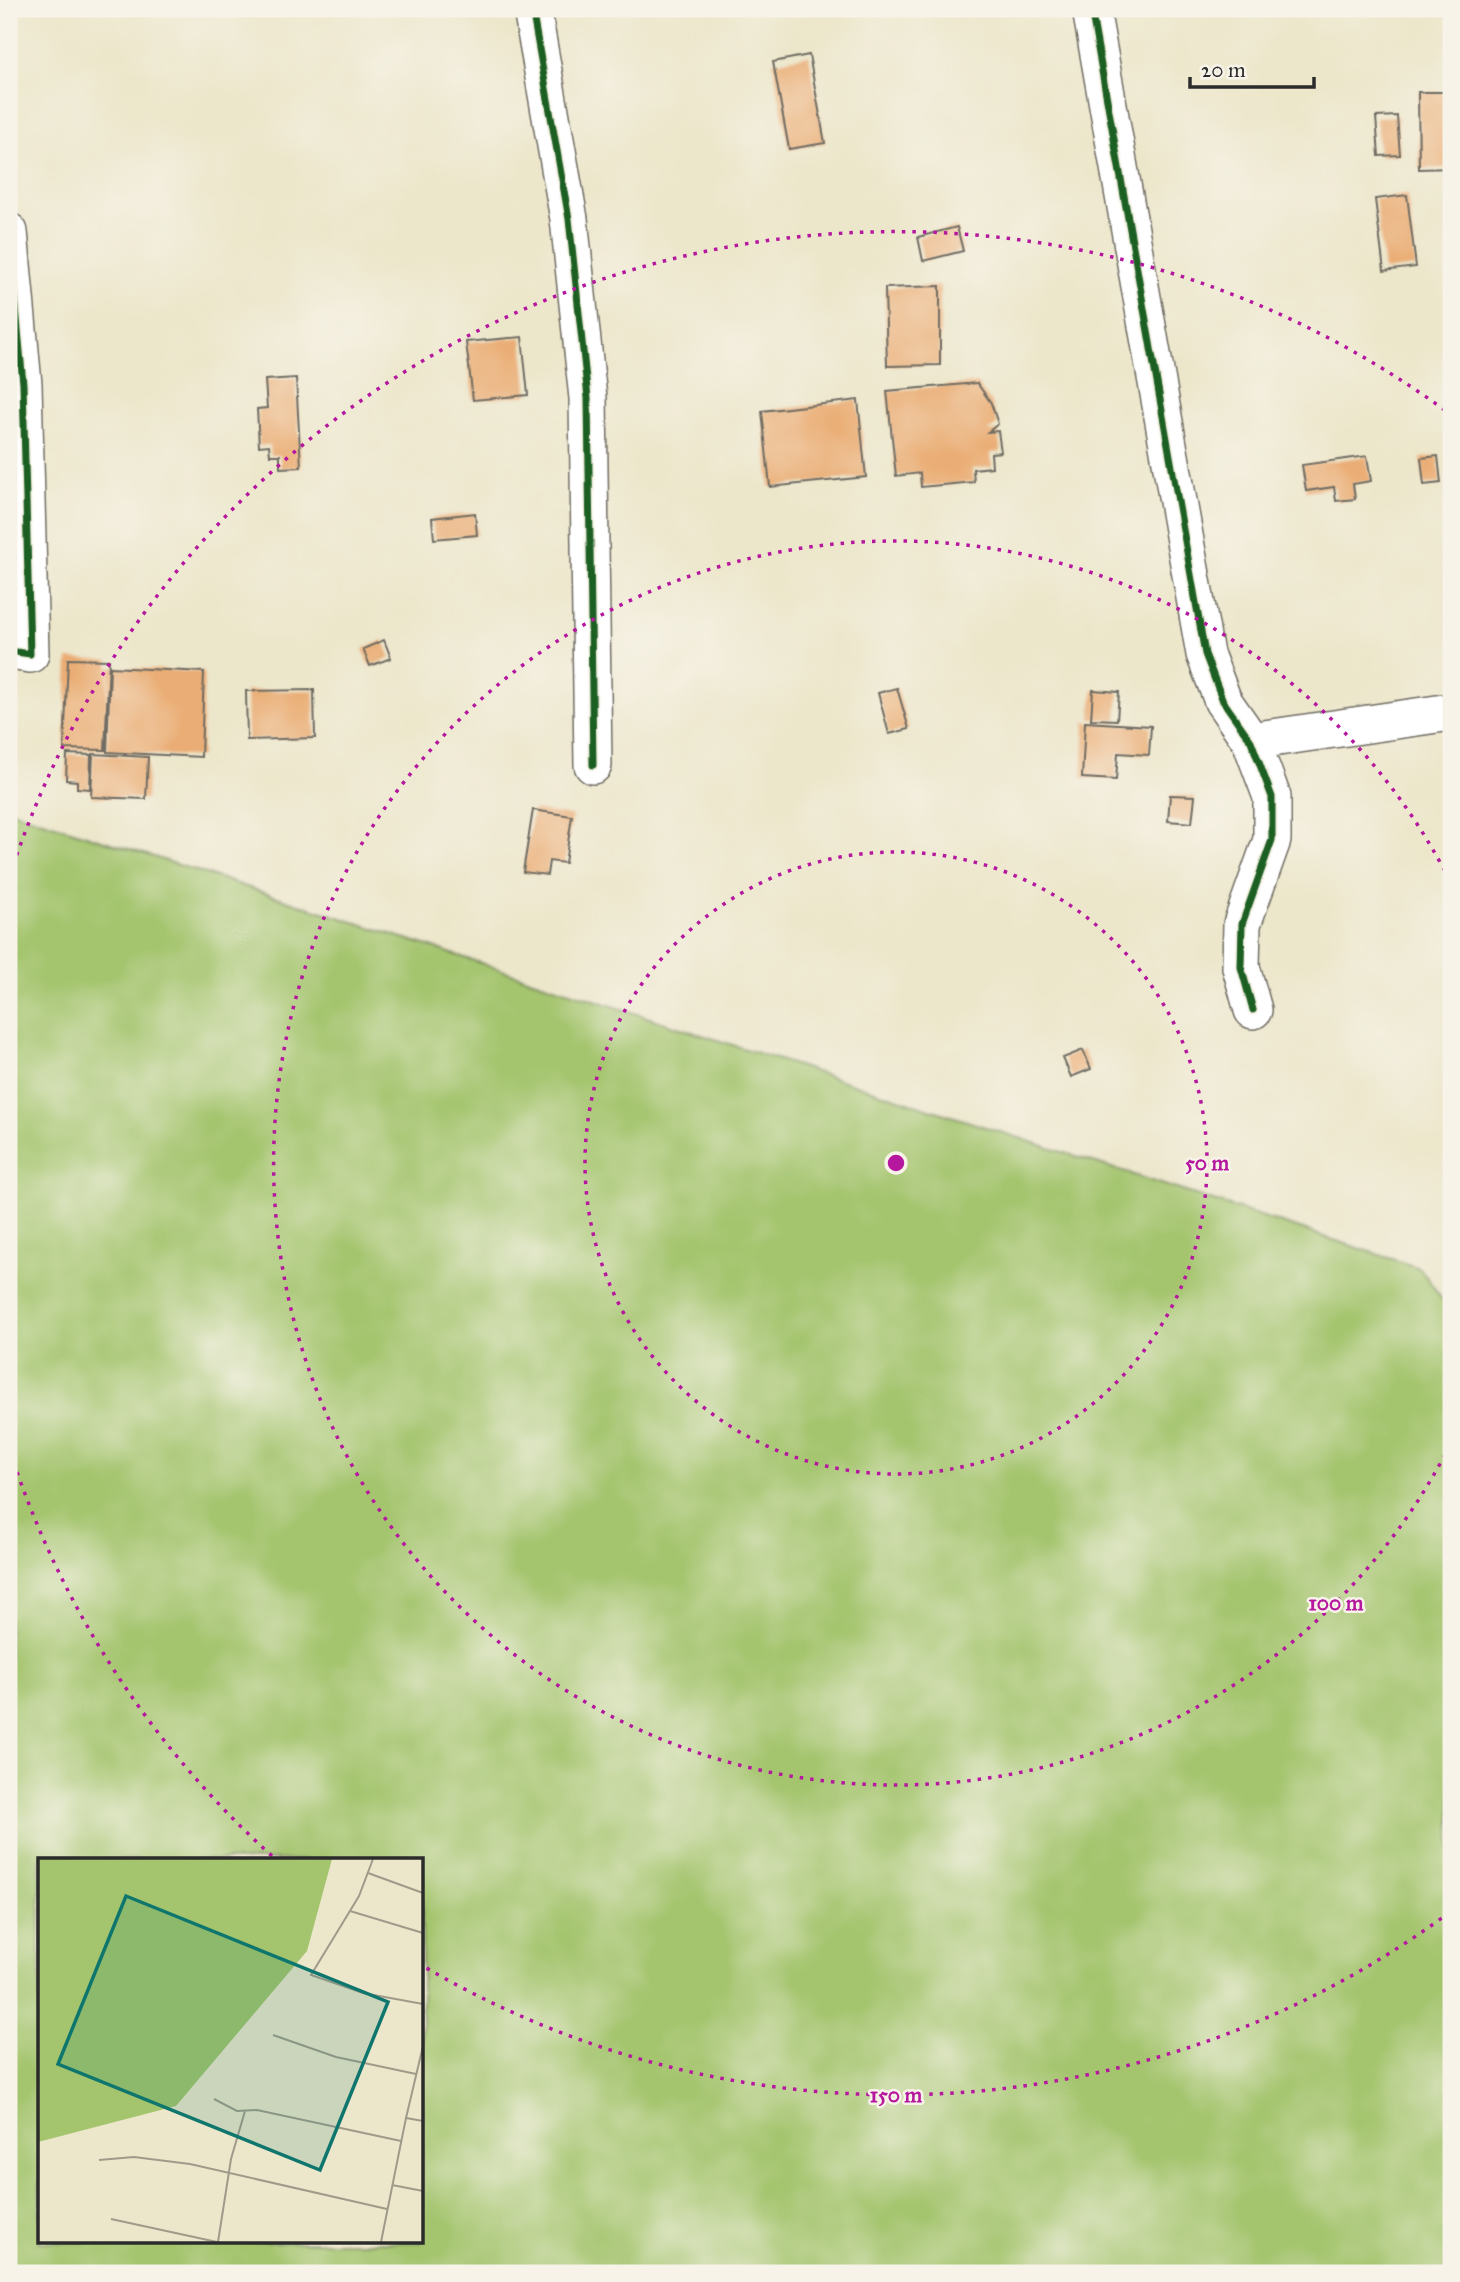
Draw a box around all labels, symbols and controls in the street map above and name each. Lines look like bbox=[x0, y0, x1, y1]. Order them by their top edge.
scale bar bbox=[1190, 46, 1315, 90]
text: 20 m bbox=[1201, 57, 1246, 83]
text: 50 m bbox=[1185, 1150, 1229, 1176]
centre of rings bbox=[884, 1151, 908, 1175]
text: 100 m bbox=[1309, 1590, 1364, 1616]
inset map bbox=[38, 1858, 424, 2244]
text: 150 m bbox=[870, 2082, 922, 2108]

